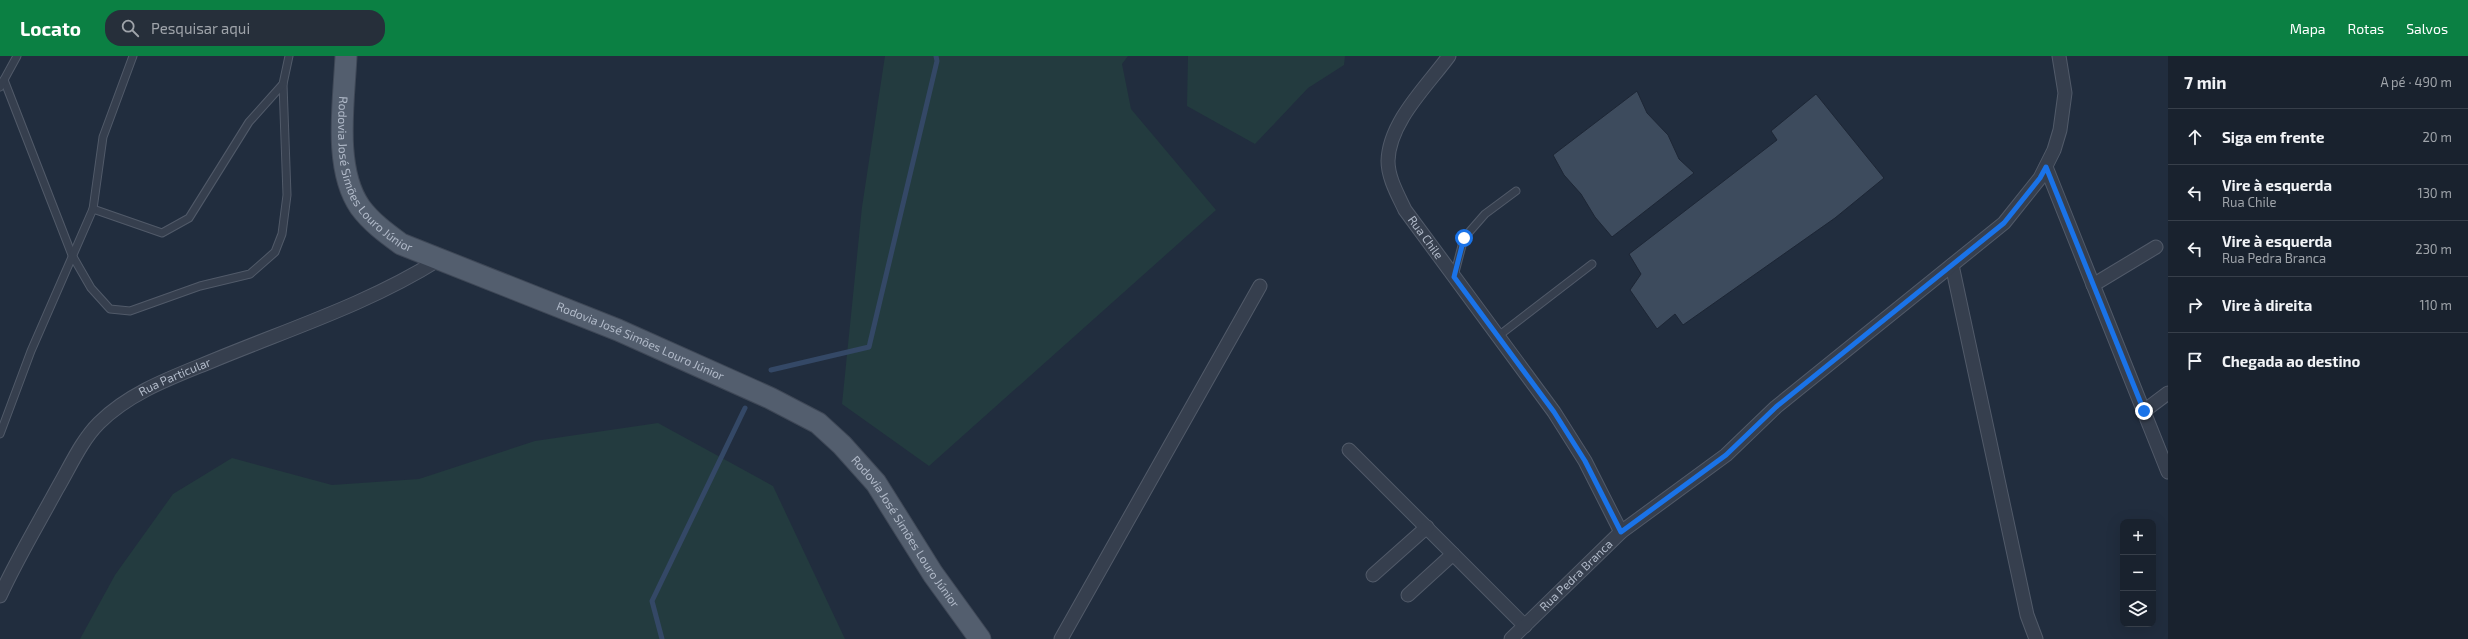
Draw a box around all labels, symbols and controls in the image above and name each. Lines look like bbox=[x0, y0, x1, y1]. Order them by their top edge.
search box bbox=[105, 10, 385, 46]
text: Locato bbox=[20, 17, 81, 40]
icon: search bbox=[119, 17, 141, 39]
text: Pesquisar aqui bbox=[151, 19, 250, 37]
text: Mapa bbox=[2290, 20, 2326, 37]
text: Rotas bbox=[2348, 20, 2384, 37]
text: Salvos bbox=[2406, 20, 2448, 37]
text: 7 min bbox=[2184, 72, 2227, 92]
text: A pé · 490 m bbox=[2380, 74, 2452, 90]
street label: Rodovia José Simões Louro Júnior bbox=[336, 96, 415, 254]
icon: ahead bbox=[2184, 126, 2206, 148]
text: Siga em frente bbox=[2222, 128, 2324, 146]
text: 20 m bbox=[2423, 129, 2452, 145]
text: Vire à esquerda bbox=[2222, 176, 2332, 194]
icon: left bbox=[2184, 182, 2206, 204]
text: 130 m bbox=[2417, 185, 2452, 201]
text: Rua Chile bbox=[2222, 194, 2277, 210]
street label: Rua Chile bbox=[1406, 213, 1447, 261]
route start bbox=[1455, 229, 1473, 247]
text: Vire à esquerda bbox=[2222, 232, 2332, 250]
icon: left bbox=[2184, 238, 2206, 260]
text: 230 m bbox=[2415, 241, 2452, 257]
text: Rua Pedra Branca bbox=[2222, 250, 2326, 266]
icon: right bbox=[2184, 294, 2206, 316]
text: Vire à direita bbox=[2222, 296, 2312, 314]
text: 110 m bbox=[2420, 297, 2452, 313]
street label: Rodovia José Simões Louro Júnior bbox=[555, 298, 727, 383]
icon: arrive bbox=[2184, 350, 2206, 372]
text: Chegada ao destino bbox=[2222, 352, 2360, 370]
street label: Rua Particular bbox=[136, 354, 213, 398]
route end bbox=[2135, 402, 2153, 420]
street label: Rodovia José Simões Louro Júnior bbox=[849, 452, 963, 610]
map controls bbox=[2120, 519, 2156, 627]
button: + bbox=[2120, 519, 2156, 555]
street label: Rua Pedra Branca bbox=[1536, 536, 1615, 613]
button: − bbox=[2120, 555, 2156, 591]
button: layers bbox=[2120, 591, 2156, 627]

